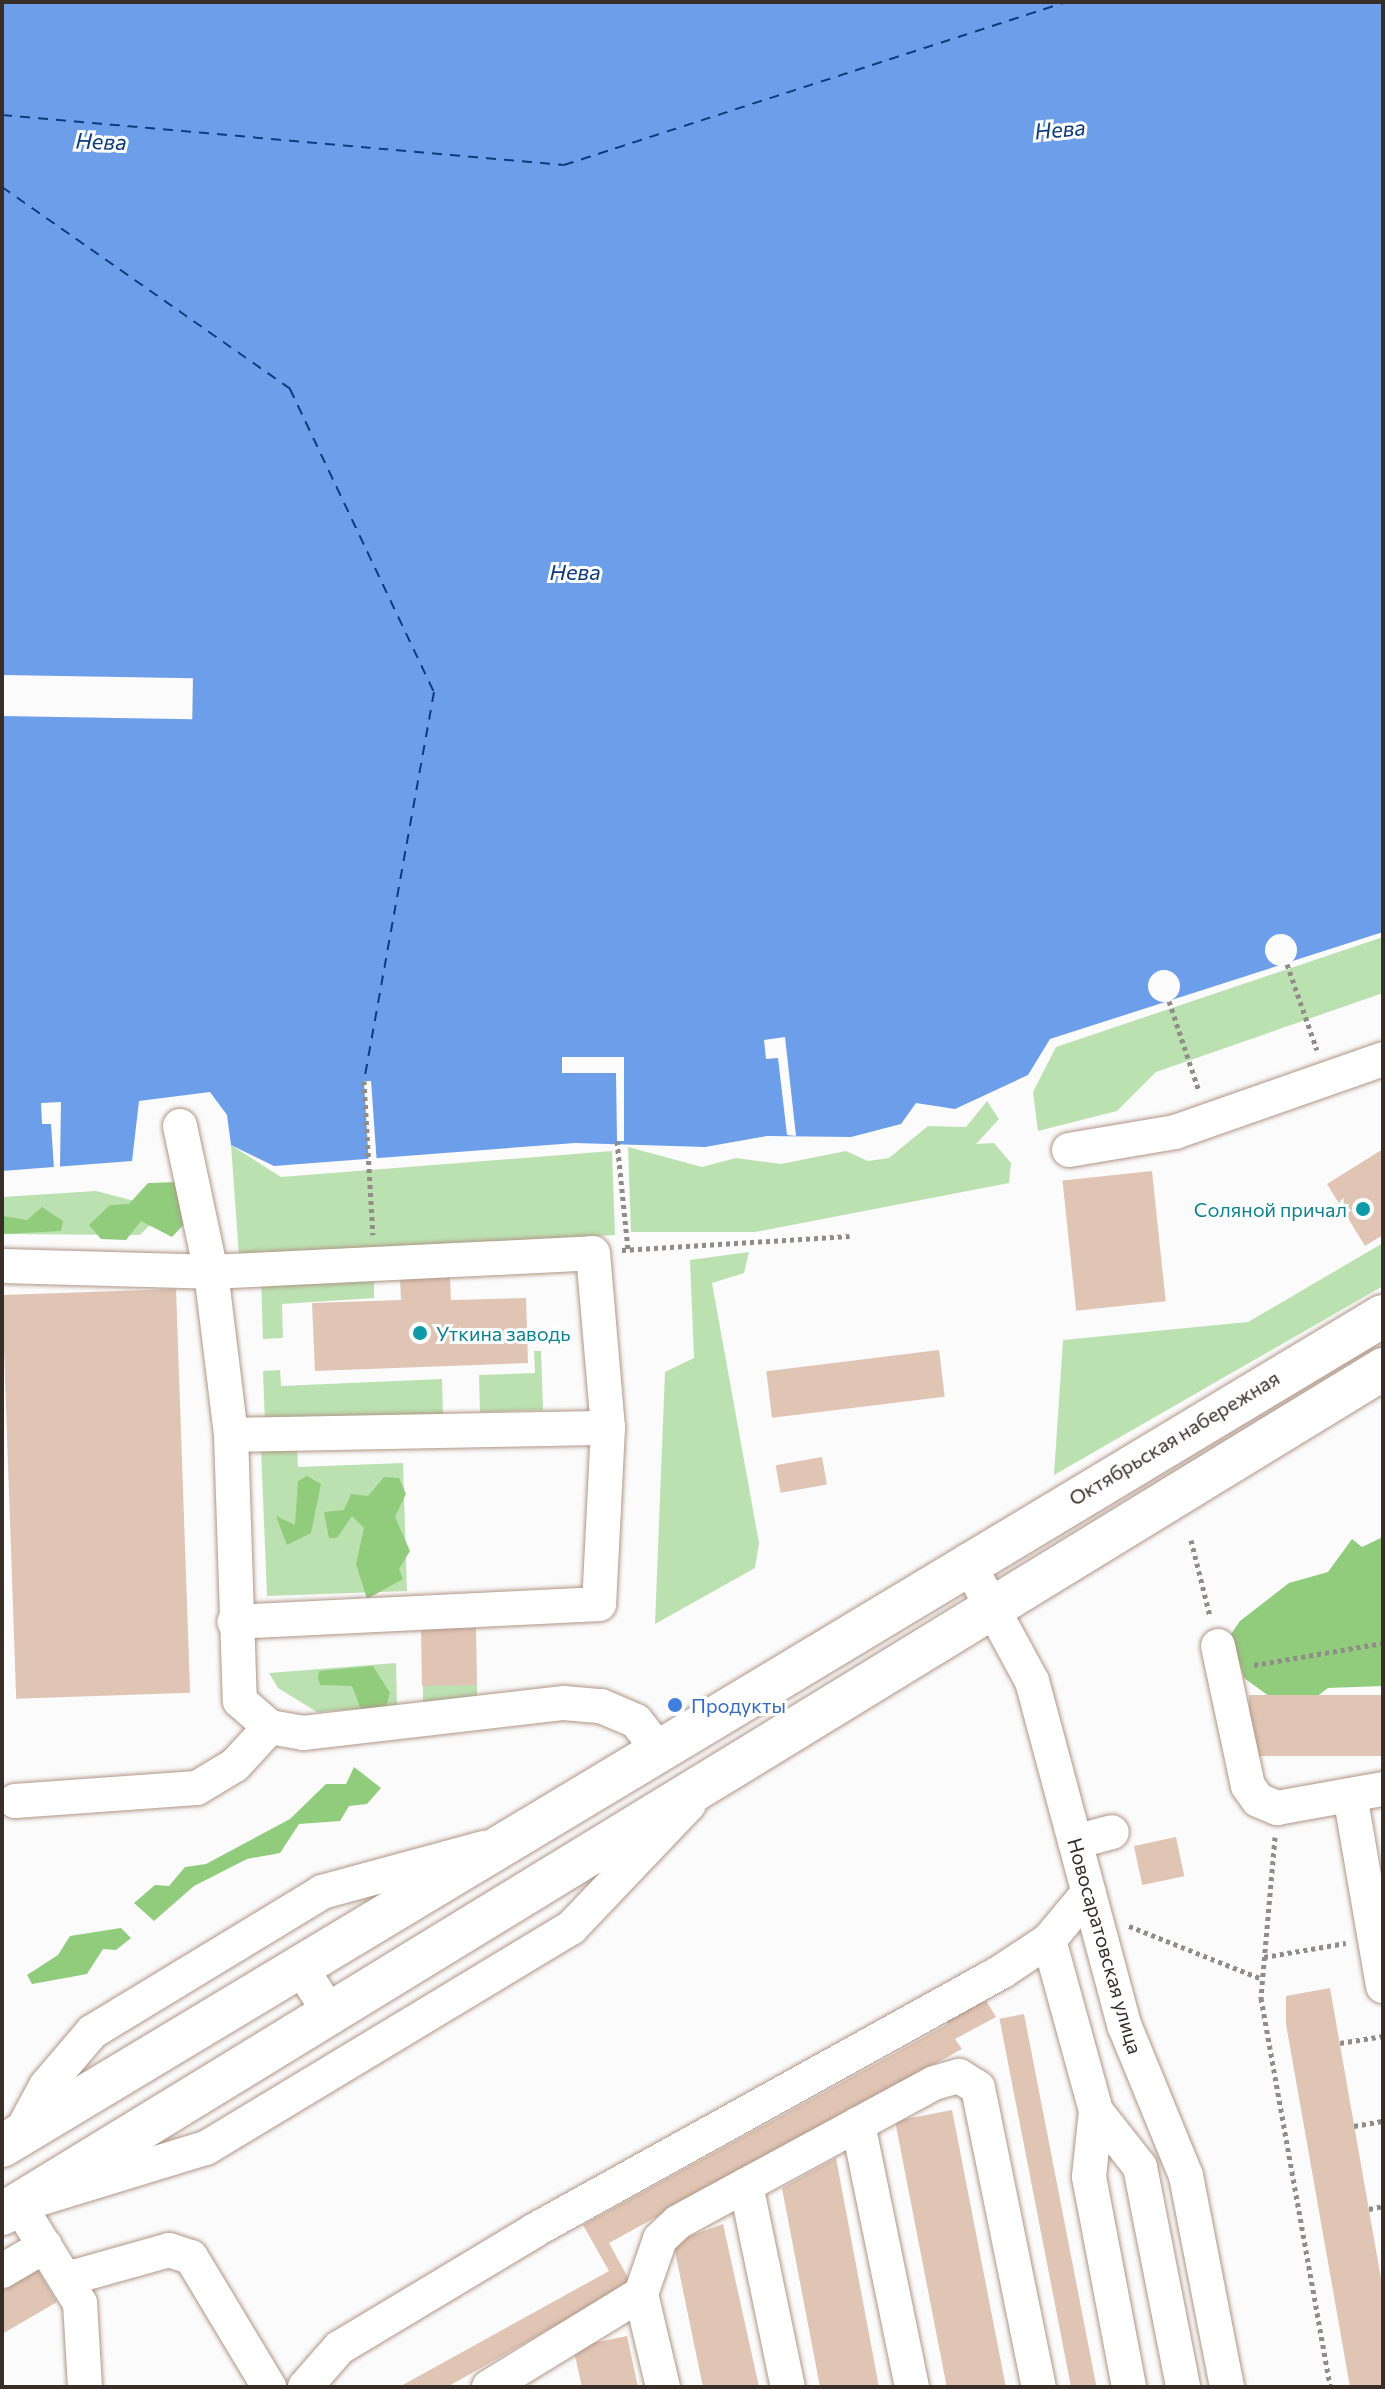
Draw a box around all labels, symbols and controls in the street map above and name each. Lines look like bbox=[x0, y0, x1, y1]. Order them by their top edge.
water label: Нева bbox=[1033, 114, 1087, 144]
water label: Нева bbox=[75, 127, 127, 155]
water label: Нева bbox=[549, 559, 601, 585]
place label: Соляной причал bbox=[1194, 1197, 1347, 1221]
marker: Соляной причал bbox=[1354, 1200, 1372, 1218]
place label: Уткина заводь bbox=[436, 1321, 570, 1345]
marker: Уткина заводь bbox=[411, 1324, 429, 1342]
street label: Октябрьская набережная bbox=[1064, 1366, 1284, 1510]
place label: Продукты bbox=[691, 1693, 786, 1717]
marker: Продукты bbox=[666, 1696, 684, 1714]
street label: Новосаратовская улица bbox=[1063, 1835, 1147, 2057]

